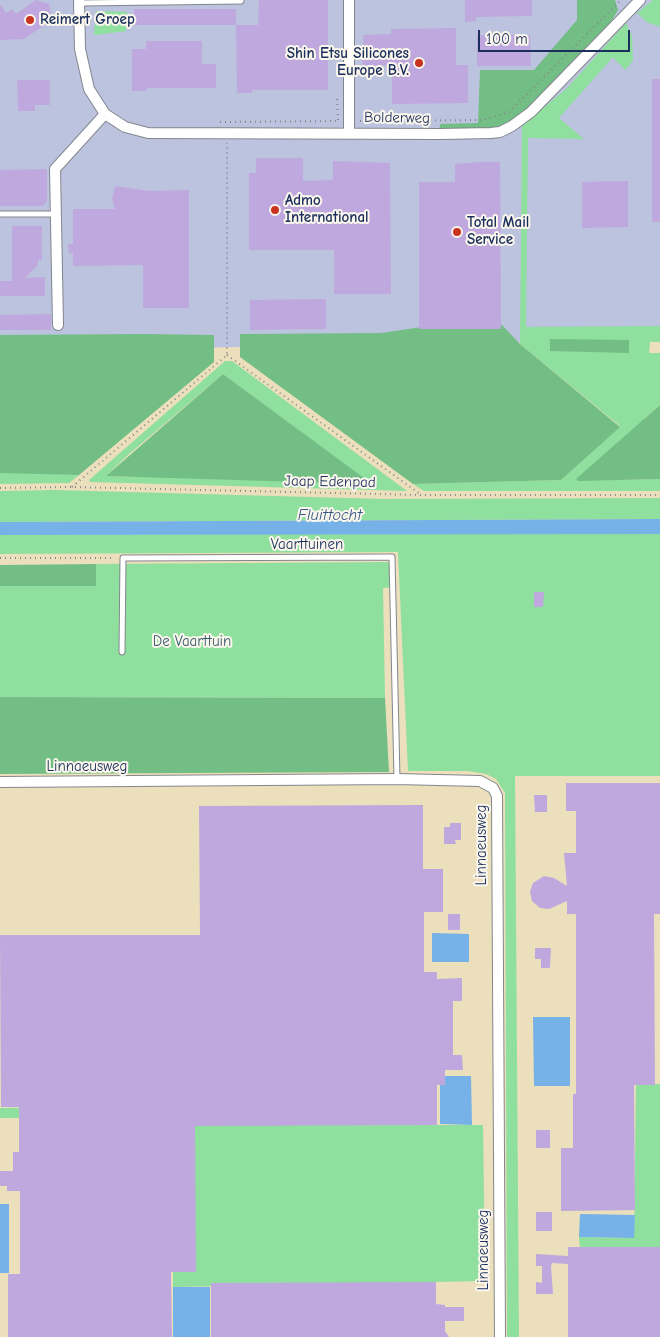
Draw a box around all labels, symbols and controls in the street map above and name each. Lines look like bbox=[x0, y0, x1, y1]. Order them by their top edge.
place label: Reimert Groep bbox=[40, 11, 135, 29]
marker: Reimert Groep bbox=[24, 14, 36, 26]
scale bar bbox=[480, 20, 632, 52]
text: 100 m bbox=[486, 30, 528, 48]
place label: Shin Etsu Silicones Europe B.V. bbox=[287, 45, 409, 80]
marker: Shin Etsu Silicones Europe B.V. bbox=[413, 57, 425, 69]
street label: Bolderweg bbox=[364, 108, 430, 128]
place label: Admo International bbox=[285, 192, 369, 227]
marker: Admo International bbox=[269, 204, 281, 216]
place label: Total Mail Service bbox=[467, 214, 529, 249]
marker: Total Mail Service bbox=[451, 226, 463, 238]
street label: Jaap Edenpad bbox=[284, 472, 376, 492]
water label: Fluittocht bbox=[298, 505, 362, 525]
street label: Vaarttuinen bbox=[271, 536, 343, 554]
park label: De Vaarttuin bbox=[153, 633, 231, 651]
street label: Linnaeusweg bbox=[47, 758, 127, 776]
street label: Linnaeusweg bbox=[473, 805, 491, 885]
street label: Linnaeusweg bbox=[475, 1210, 493, 1290]

